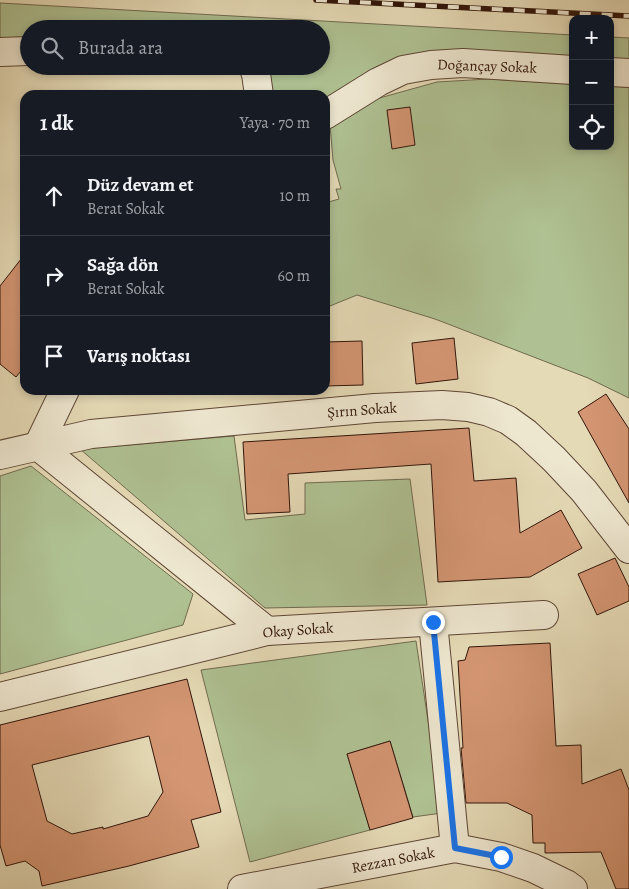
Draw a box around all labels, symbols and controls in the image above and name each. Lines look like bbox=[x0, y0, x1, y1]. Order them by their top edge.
map controls bbox=[569, 15, 614, 150]
button: + bbox=[569, 15, 614, 60]
search box bbox=[20, 20, 330, 75]
icon: search bbox=[38, 34, 66, 62]
text: Burada ara bbox=[78, 35, 163, 61]
street label: Doğançay Sokak bbox=[437, 54, 538, 78]
button: − bbox=[569, 60, 614, 105]
button: locate bbox=[569, 105, 614, 150]
text: 1 dk bbox=[40, 109, 73, 137]
text: Yaya · 70 m bbox=[240, 112, 310, 134]
text: Düz devam et bbox=[87, 172, 194, 198]
icon: ahead bbox=[40, 182, 68, 210]
text: 10 m bbox=[280, 185, 310, 207]
text: Berat Sokak bbox=[87, 198, 165, 220]
text: Sağa dön bbox=[87, 252, 159, 278]
icon: right bbox=[40, 262, 68, 290]
text: 60 m bbox=[278, 265, 310, 287]
text: Berat Sokak bbox=[87, 278, 165, 300]
icon: arrive bbox=[40, 342, 68, 370]
text: Varış noktası bbox=[87, 343, 190, 369]
street label: Şırın Sokak bbox=[326, 398, 398, 422]
route end bbox=[422, 611, 445, 634]
street label: Okay Sokak bbox=[262, 618, 334, 642]
street label: Rezzan Sokak bbox=[350, 842, 437, 878]
route start bbox=[490, 846, 513, 869]

